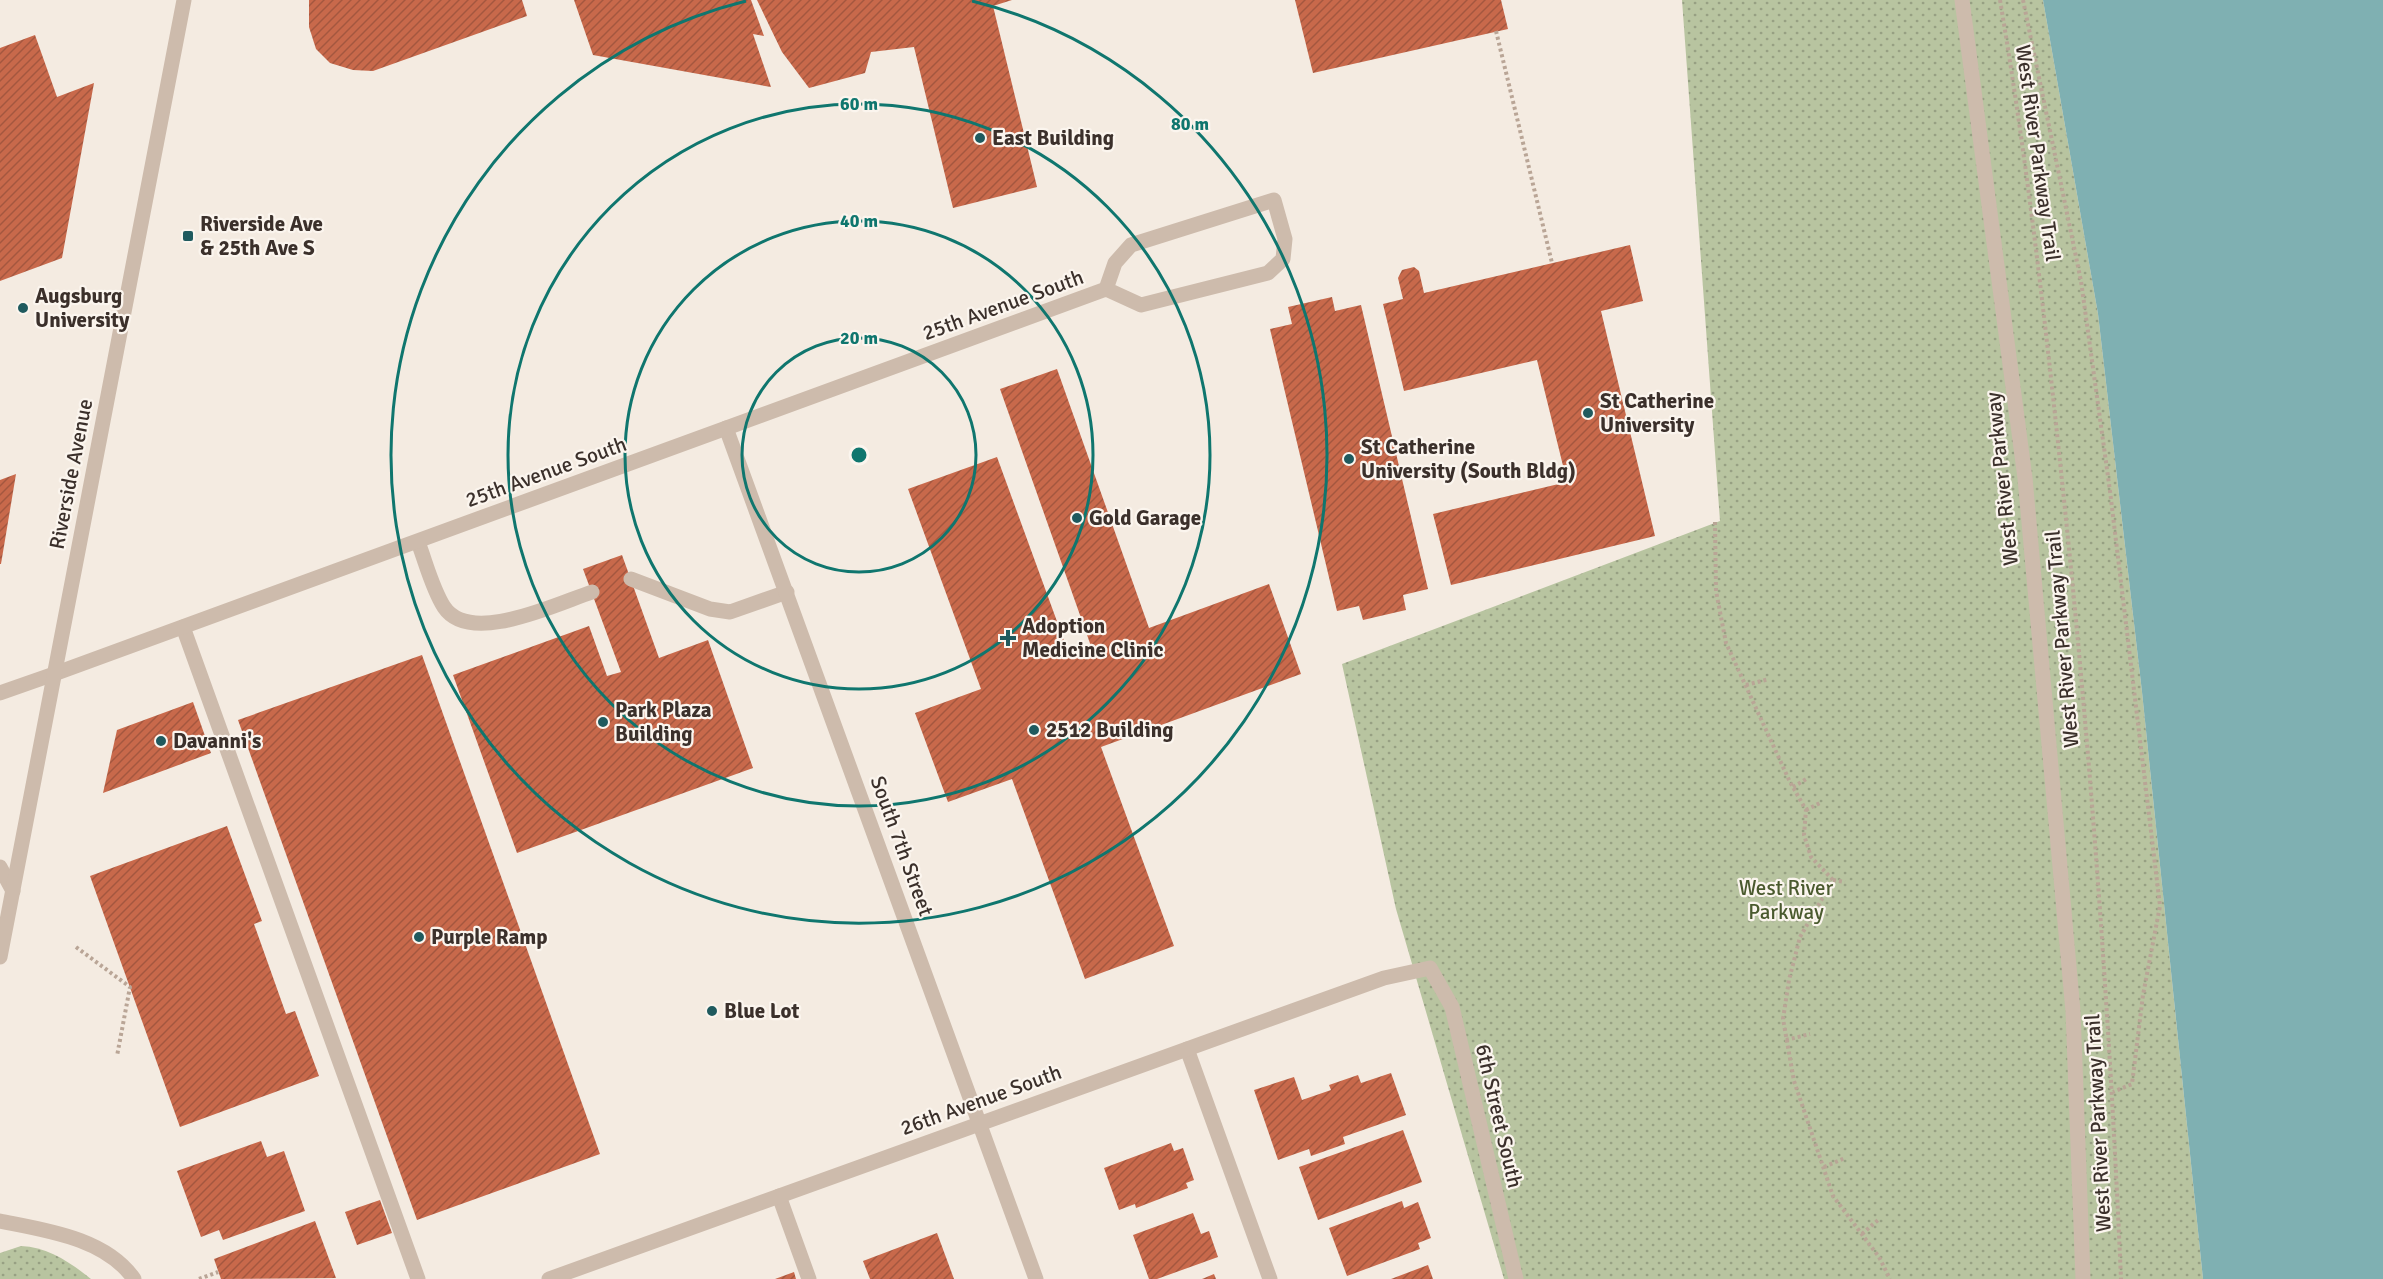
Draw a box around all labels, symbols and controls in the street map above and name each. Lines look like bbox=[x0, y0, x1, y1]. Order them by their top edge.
street label: West River Parkway Trail bbox=[2010, 43, 2066, 263]
text: 60 m bbox=[840, 93, 878, 115]
text: 80 m bbox=[1171, 113, 1209, 135]
place label: East Building bbox=[992, 125, 1114, 151]
marker: East Building bbox=[973, 131, 987, 145]
text: 40 m bbox=[840, 210, 878, 232]
place label: Riverside Ave & 25th Ave S bbox=[200, 211, 323, 261]
marker: Riverside Ave & 25th Ave S bbox=[181, 229, 195, 243]
street label: 25th Avenue South bbox=[919, 264, 1087, 346]
place label: Augsburg University bbox=[35, 283, 130, 333]
marker: Augsburg University bbox=[16, 301, 30, 315]
text: 20 m bbox=[840, 327, 878, 349]
place label: St Catherine University bbox=[1600, 388, 1714, 438]
street label: West River Parkway bbox=[1980, 391, 2024, 567]
street label: Riverside Avenue bbox=[44, 397, 98, 551]
marker: St Catherine University bbox=[1581, 406, 1595, 420]
street label: 25th Avenue South bbox=[462, 431, 630, 513]
place label: St Catherine University (South Bldg) bbox=[1361, 434, 1576, 484]
centre of rings bbox=[849, 445, 869, 465]
marker: St Catherine University (South Bldg) bbox=[1342, 452, 1356, 466]
place label: Gold Garage bbox=[1089, 505, 1201, 531]
marker: Gold Garage bbox=[1070, 511, 1084, 525]
street label: West River Parkway Trail bbox=[2040, 529, 2084, 749]
place label: Adoption Medicine Clinic bbox=[1022, 613, 1164, 663]
marker: Adoption Medicine Clinic bbox=[999, 629, 1017, 647]
place label: Park Plaza Building bbox=[615, 697, 712, 747]
marker: Park Plaza Building bbox=[596, 715, 610, 729]
place label: 2512 Building bbox=[1046, 717, 1173, 743]
marker: 2512 Building bbox=[1027, 723, 1041, 737]
place label: Davanni's bbox=[173, 728, 261, 754]
marker: Davanni's bbox=[154, 734, 168, 748]
street label: South 7th Street bbox=[865, 773, 939, 919]
park label: West River Parkway bbox=[1739, 875, 1833, 925]
place label: Purple Ramp bbox=[431, 924, 548, 950]
marker: Purple Ramp bbox=[412, 930, 426, 944]
place label: Blue Lot bbox=[724, 998, 799, 1024]
marker: Blue Lot bbox=[705, 1004, 719, 1018]
street label: West River Parkway Trail bbox=[2079, 1013, 2117, 1233]
street label: 6th Street South bbox=[1470, 1041, 1528, 1191]
street label: 26th Avenue South bbox=[897, 1059, 1065, 1141]

